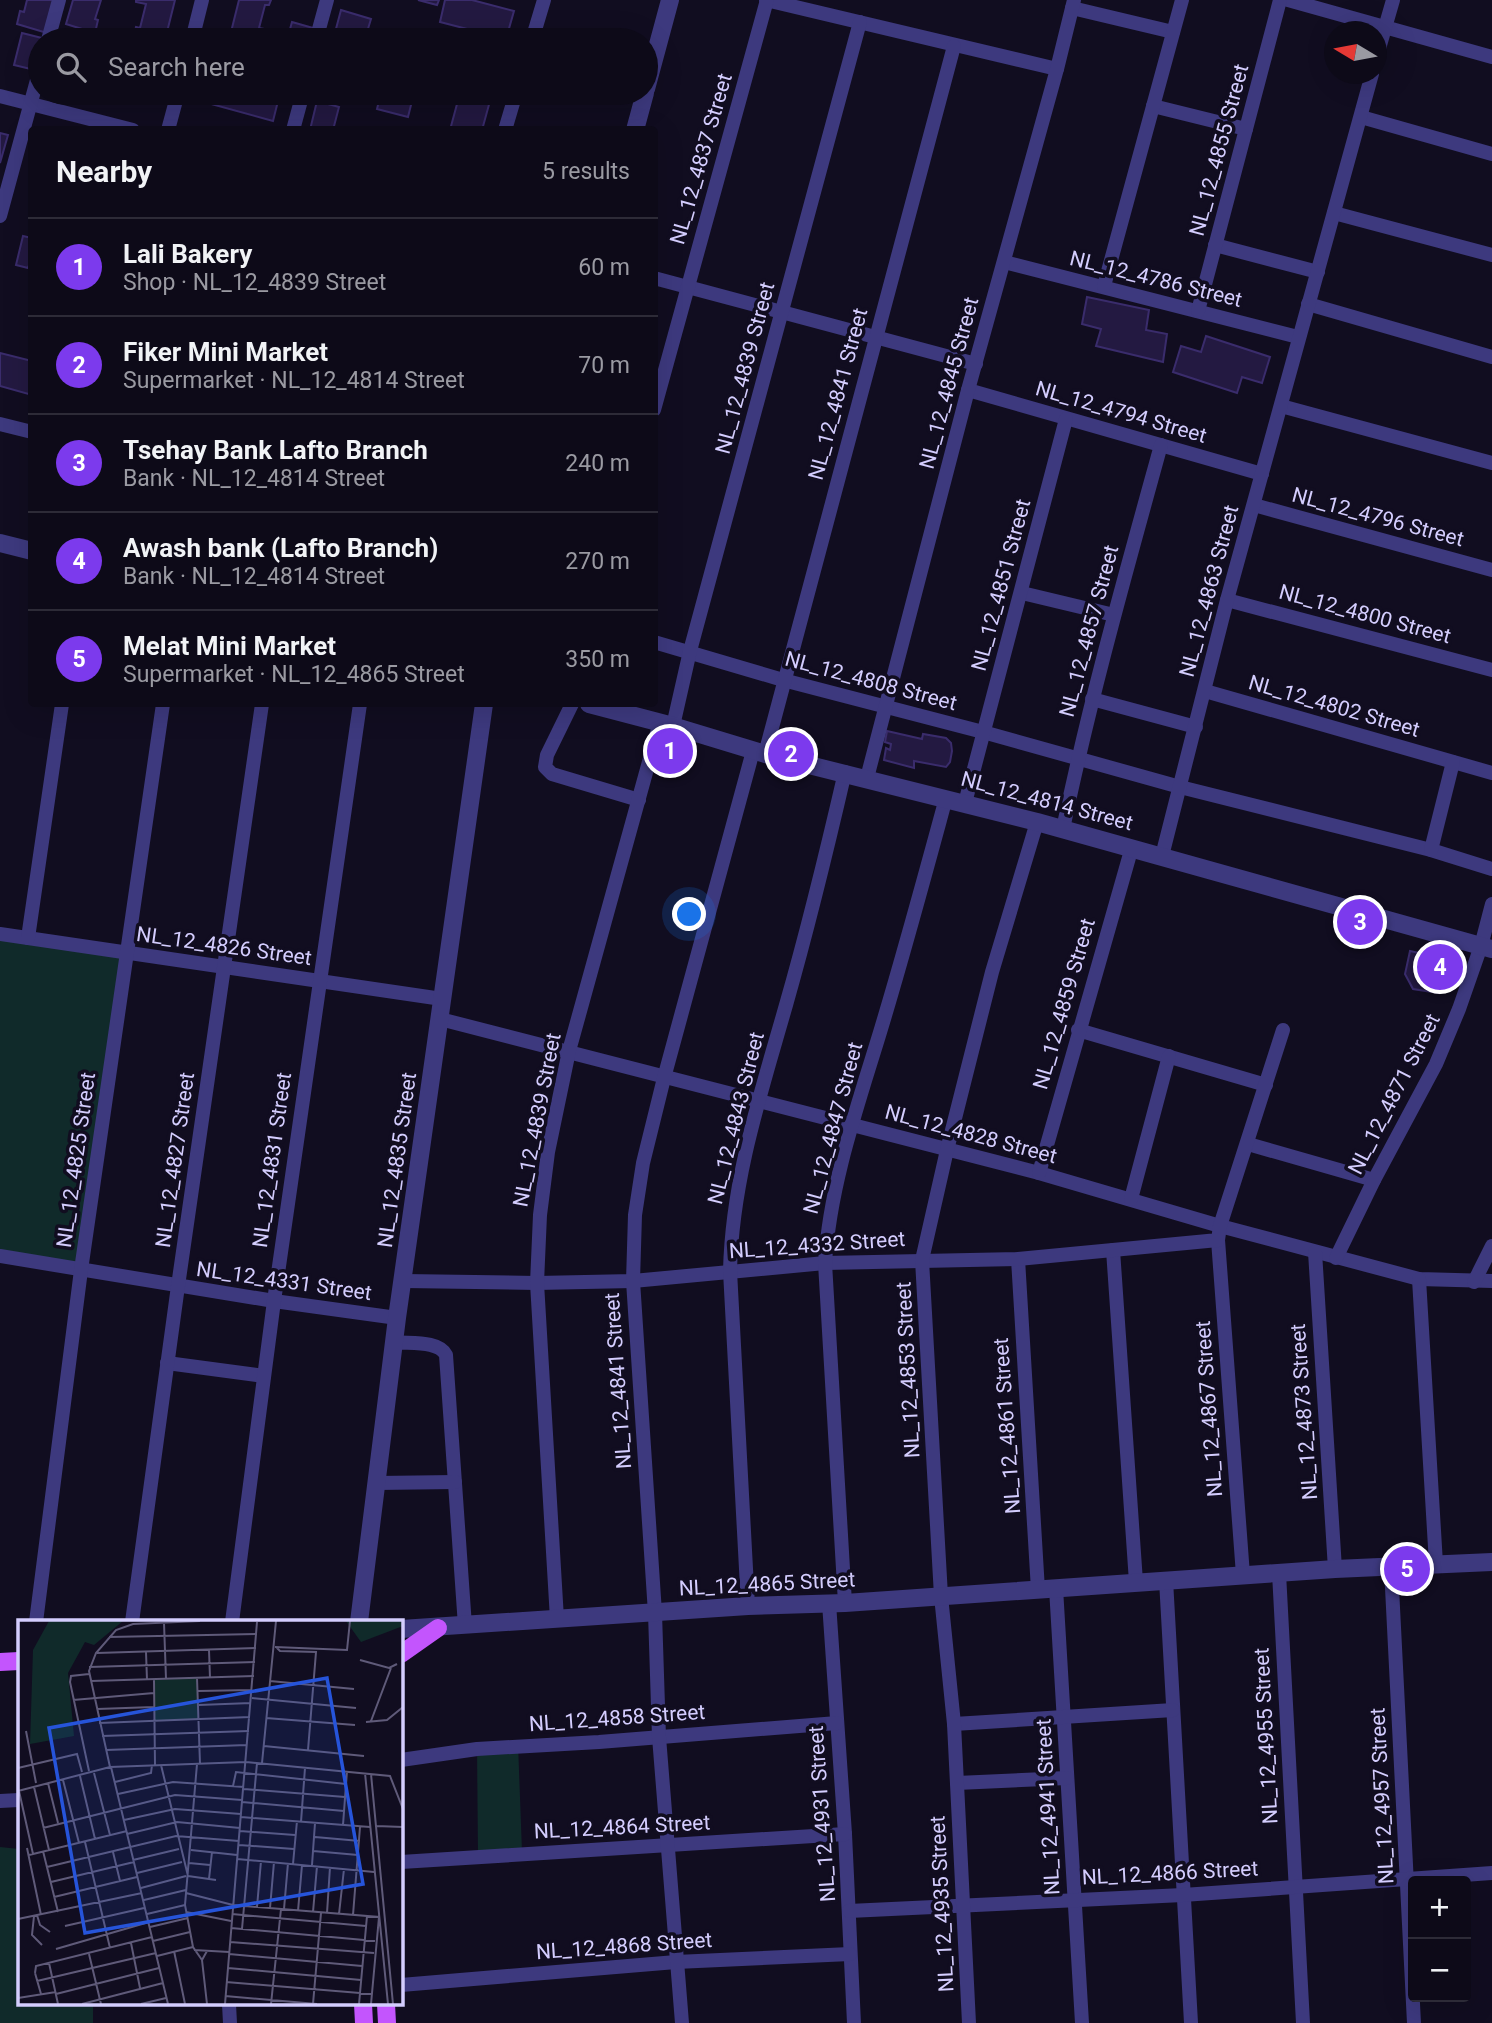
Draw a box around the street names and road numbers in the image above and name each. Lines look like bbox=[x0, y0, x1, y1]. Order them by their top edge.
street label: NL_12_4855 Street bbox=[1185, 61, 1253, 238]
street label: NL_12_4837 Street bbox=[665, 71, 737, 247]
street label: NL_12_4786 Street bbox=[1067, 246, 1245, 312]
street label: NL_12_4839 Street bbox=[711, 279, 779, 456]
street label: NL_12_4845 Street bbox=[915, 294, 983, 471]
street label: NL_12_4841 Street bbox=[804, 305, 872, 482]
street label: NL_12_4794 Street bbox=[1033, 376, 1209, 448]
street label: NL_12_4796 Street bbox=[1290, 483, 1467, 551]
street label: NL_12_4851 Street bbox=[967, 496, 1035, 673]
street label: NL_12_4863 Street bbox=[1175, 502, 1243, 679]
street label: NL_12_4857 Street bbox=[1055, 542, 1123, 719]
street label: NL_12_4800 Street bbox=[1277, 580, 1454, 648]
street label: NL_12_4808 Street bbox=[783, 647, 960, 715]
street label: NL_12_4802 Street bbox=[1246, 670, 1422, 742]
street label: NL_12_4814 Street bbox=[959, 767, 1136, 835]
street label: NL_12_4859 Street bbox=[1028, 916, 1100, 1092]
street label: NL_12_4826 Street bbox=[135, 922, 313, 970]
street label: NL_12_4871 Street bbox=[1343, 1010, 1445, 1178]
street label: NL_12_4843 Street bbox=[703, 1029, 769, 1207]
street label: NL_12_4839 Street bbox=[508, 1031, 566, 1209]
street label: NL_12_4847 Street bbox=[799, 1039, 867, 1216]
street label: NL_12_4825 Street bbox=[52, 1071, 100, 1249]
street label: NL_12_4827 Street bbox=[151, 1071, 199, 1249]
street label: NL_12_4831 Street bbox=[248, 1071, 296, 1249]
street label: NL_12_4835 Street bbox=[373, 1071, 421, 1249]
street label: NL_12_4828 Street bbox=[883, 1100, 1060, 1168]
street label: NL_12_4332 Street bbox=[728, 1227, 906, 1263]
street label: NL_12_4331 Street bbox=[195, 1257, 373, 1305]
street label: NL_12_4853 Street bbox=[891, 1281, 925, 1459]
street label: NL_12_4841 Street bbox=[600, 1292, 636, 1470]
street label: NL_12_4867 Street bbox=[1191, 1320, 1227, 1498]
street label: NL_12_4873 Street bbox=[1286, 1323, 1322, 1501]
street label: NL_12_4861 Street bbox=[989, 1337, 1025, 1515]
street label: NL_12_4865 Street bbox=[678, 1567, 856, 1601]
street label: NL_12_4955 Street bbox=[1249, 1647, 1283, 1825]
street label: NL_12_4858 Street bbox=[528, 1700, 706, 1736]
street label: NL_12_4957 Street bbox=[1365, 1707, 1399, 1885]
street label: NL_12_4941 Street bbox=[1031, 1718, 1065, 1896]
street label: NL_12_4931 Street bbox=[804, 1725, 840, 1903]
street label: NL_12_4864 Street bbox=[533, 1810, 711, 1844]
street label: NL_12_4935 Street bbox=[925, 1815, 959, 1993]
street label: NL_12_4866 Street bbox=[1081, 1856, 1259, 1890]
street label: NL_12_4868 Street bbox=[535, 1928, 713, 1964]

